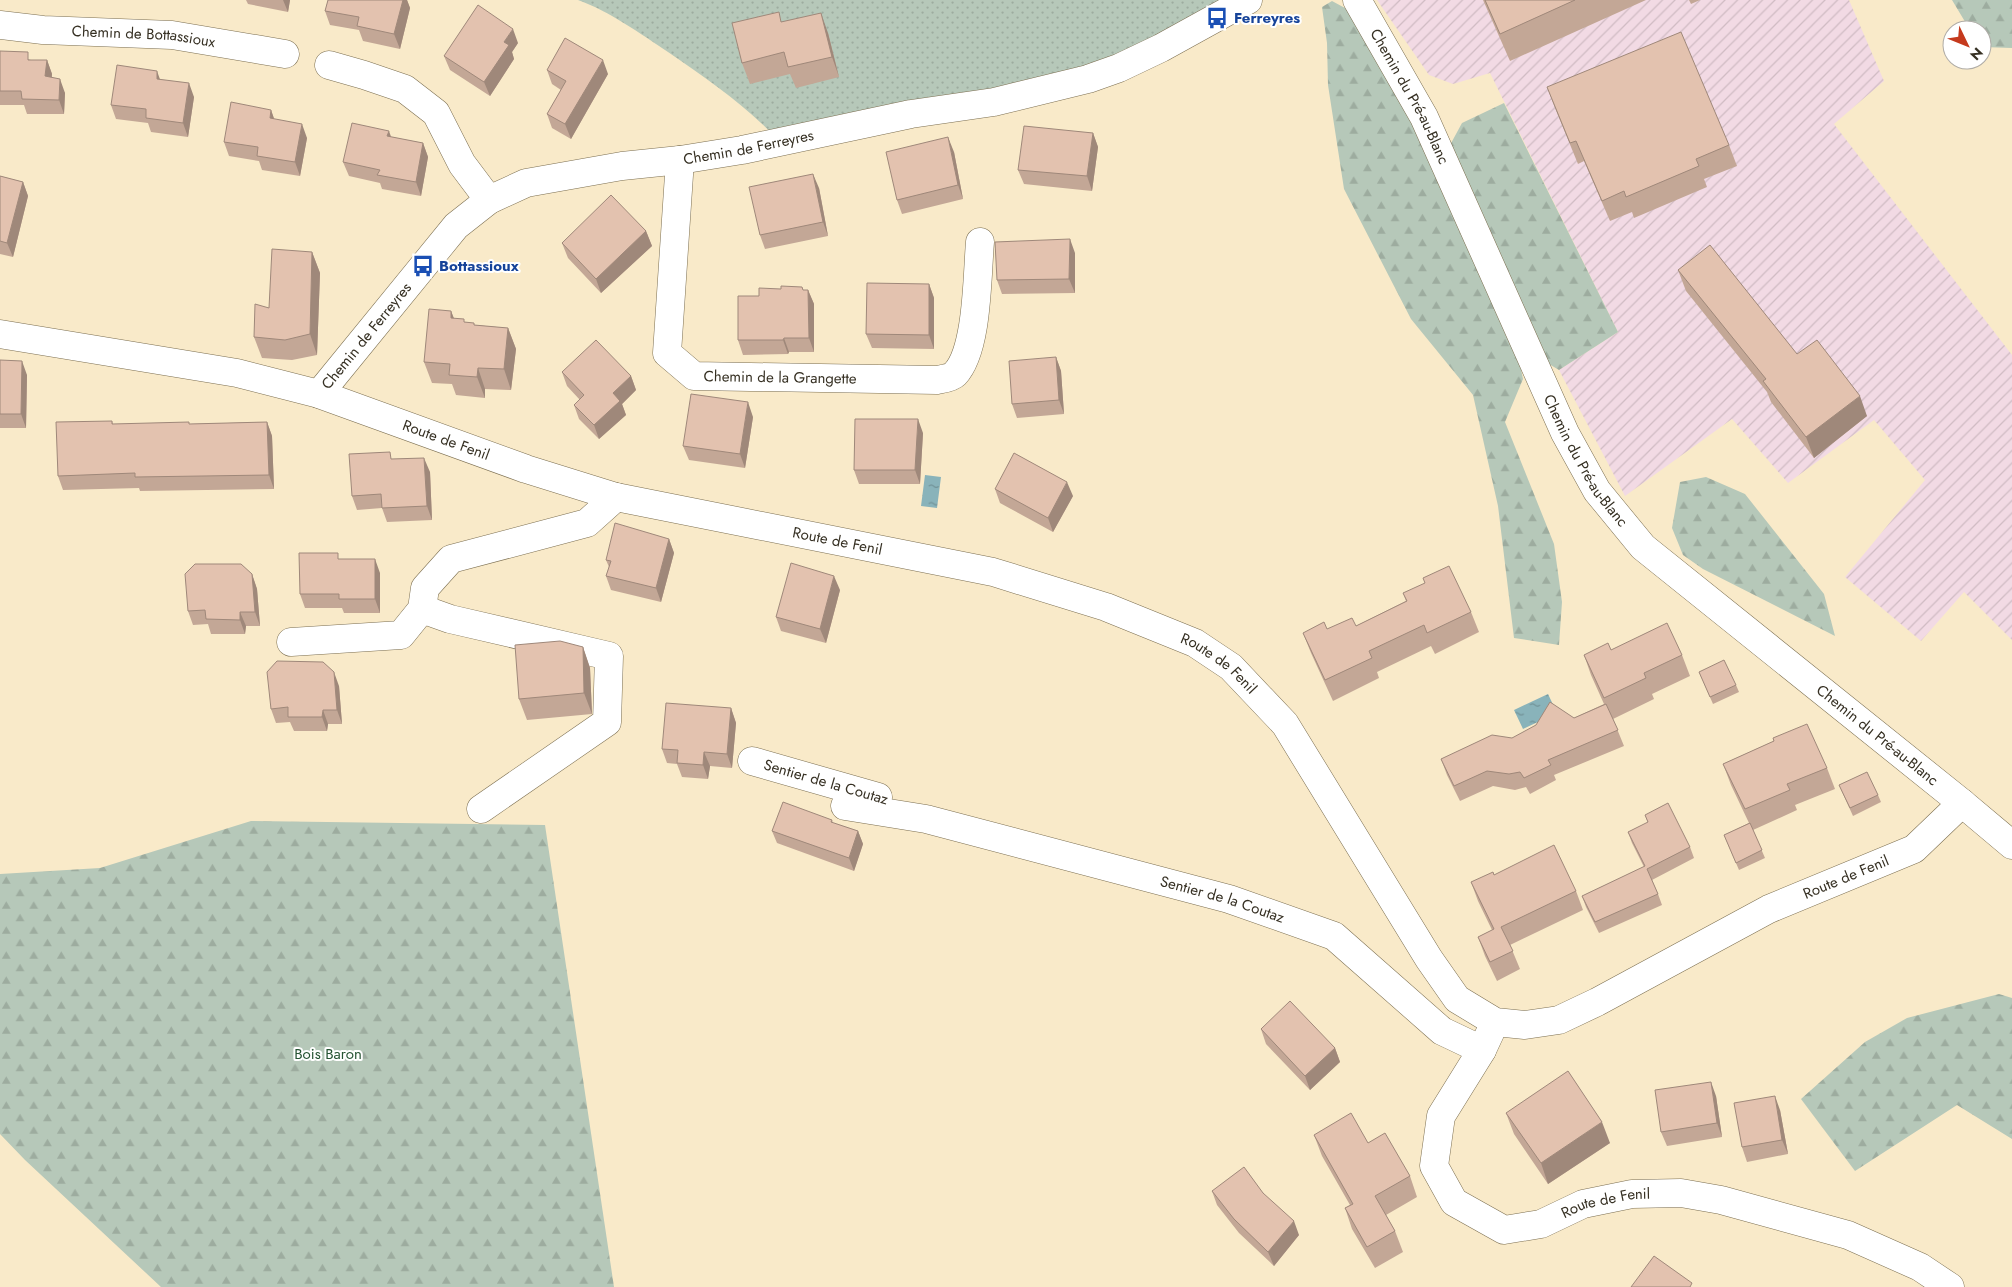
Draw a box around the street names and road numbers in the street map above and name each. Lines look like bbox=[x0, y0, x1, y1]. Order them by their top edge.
street label: Chemin de Bottassioux bbox=[71, 20, 218, 53]
street label: Chemin du Pré-au-Blanc bbox=[1365, 24, 1455, 168]
street label: Chemin de Ferreyres bbox=[682, 124, 816, 170]
street label: Chemin de Ferreyres bbox=[316, 278, 417, 394]
street label: Chemin de la Grangette bbox=[703, 365, 857, 390]
street label: Chemin du Pré-au-Blanc bbox=[1538, 391, 1633, 532]
street label: Route de Fenil bbox=[399, 414, 493, 466]
street label: Route de Fenil bbox=[791, 521, 884, 561]
street label: Route de Fenil bbox=[1177, 627, 1262, 699]
street label: Chemin du Pré-au-Blanc bbox=[1812, 679, 1943, 791]
street label: Sentier de la Coutaz bbox=[761, 754, 891, 810]
street label: Route de Fenil bbox=[1800, 850, 1892, 905]
street label: Sentier de la Coutaz bbox=[1158, 870, 1287, 929]
street label: Route de Fenil bbox=[1557, 1183, 1650, 1224]

